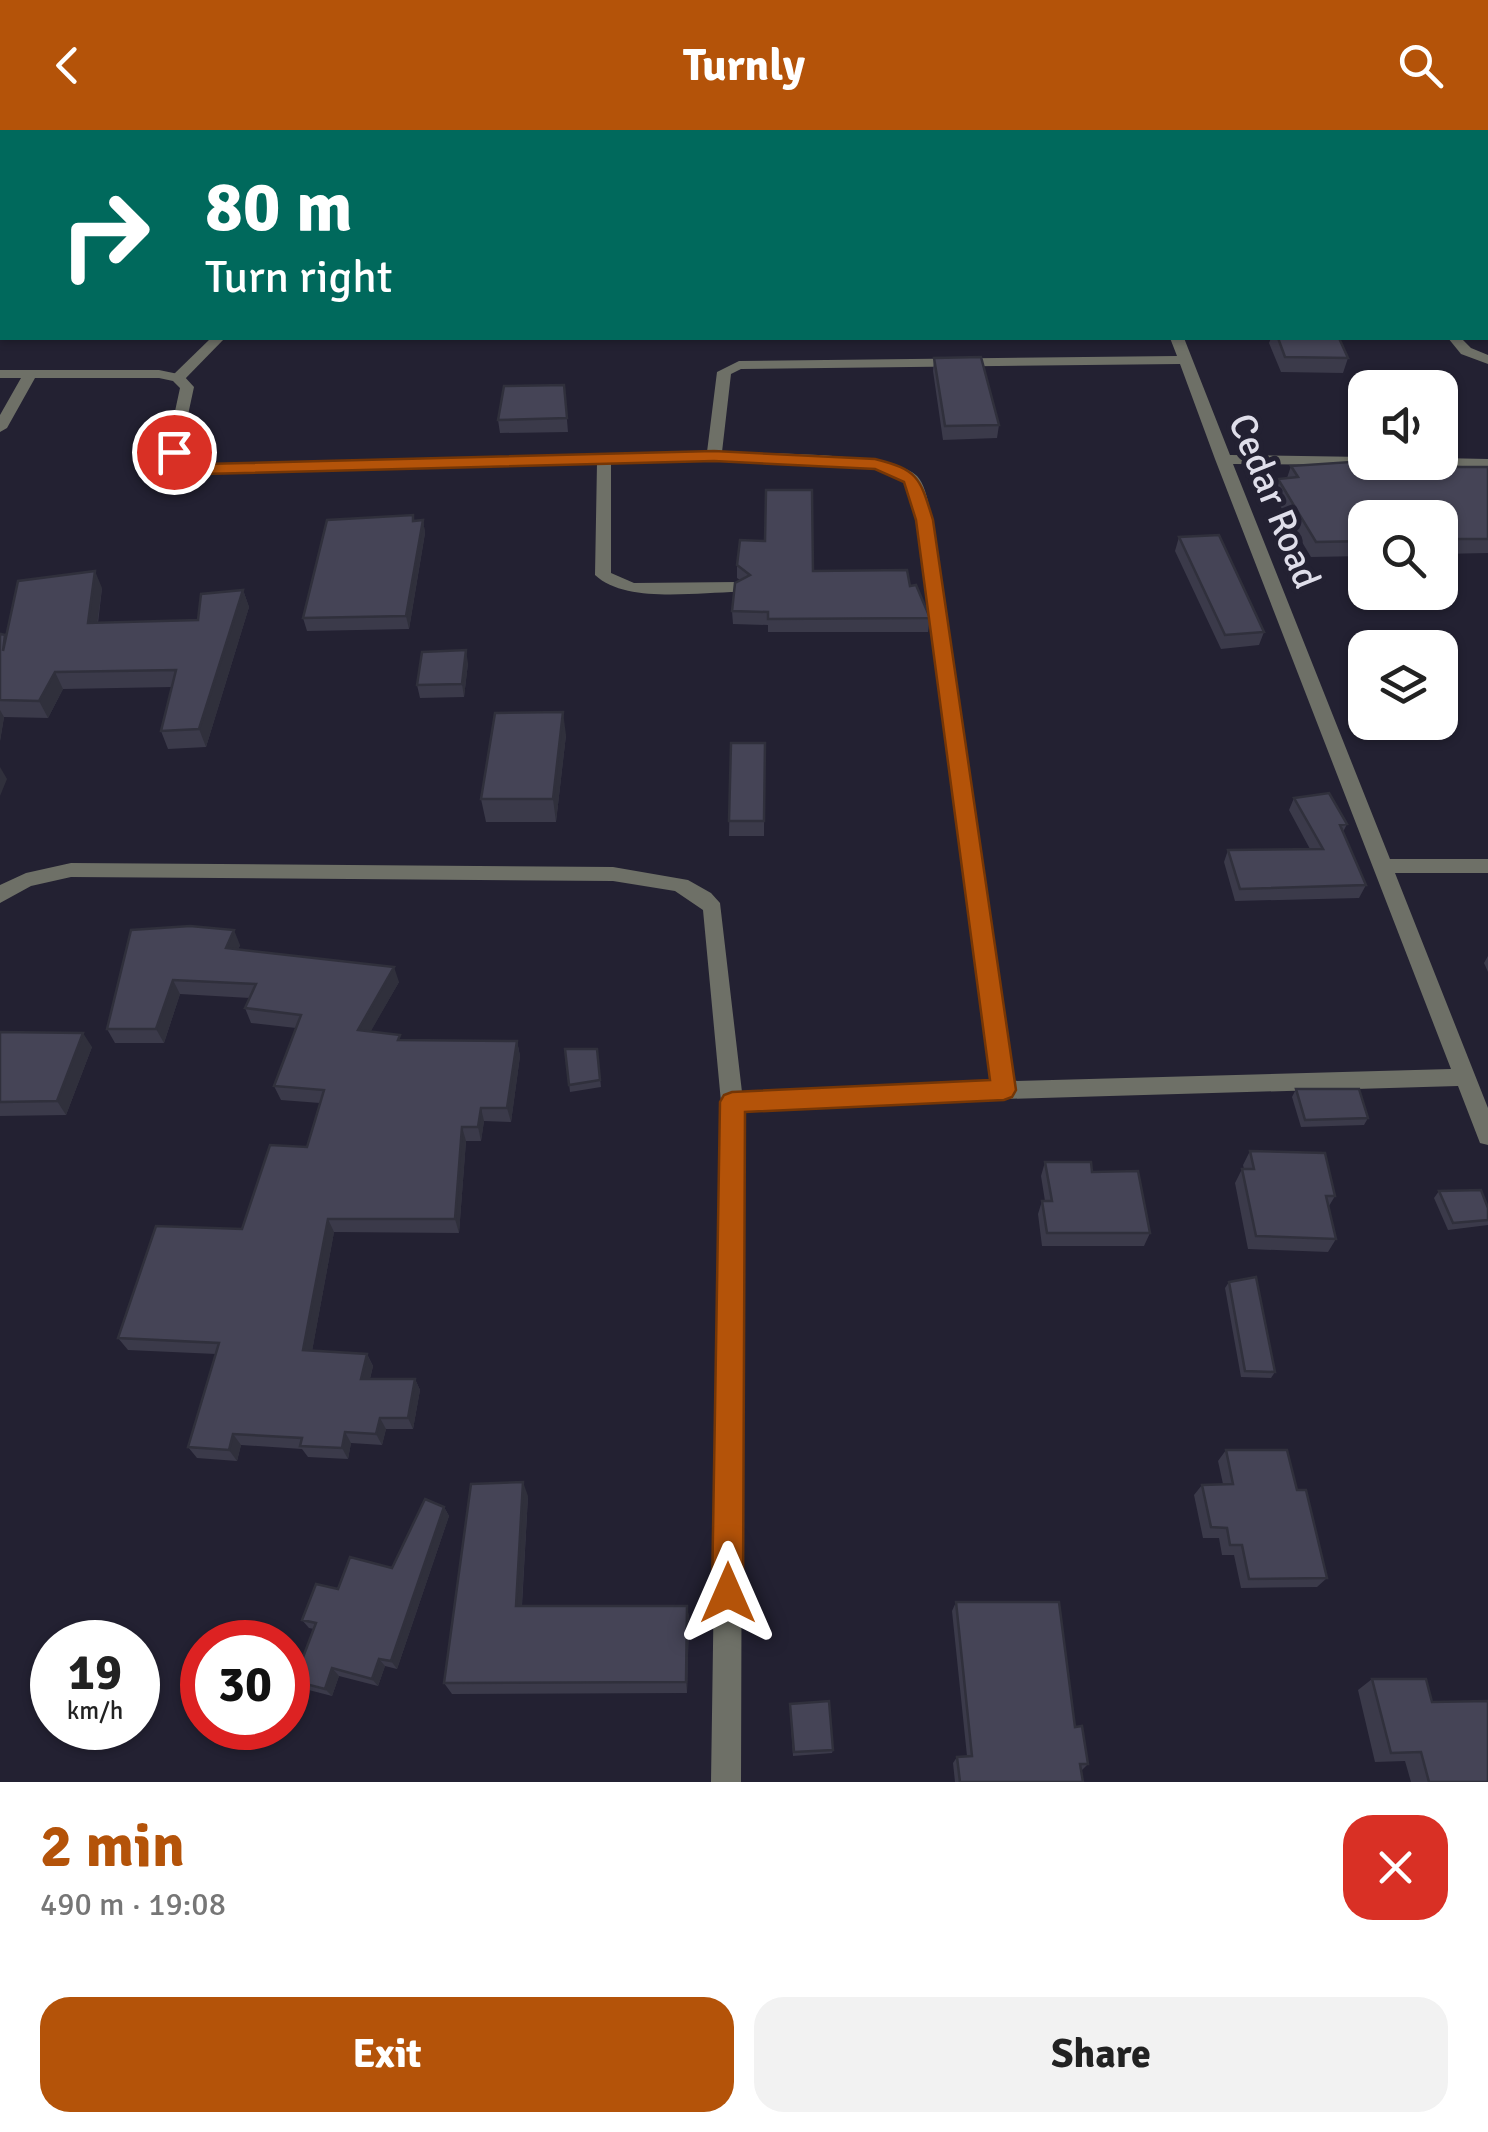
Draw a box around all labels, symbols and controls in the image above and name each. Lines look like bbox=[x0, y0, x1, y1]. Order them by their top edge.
icon: back bbox=[40, 38, 95, 93]
text: Turnly bbox=[683, 38, 805, 93]
icon: search bbox=[1393, 38, 1448, 93]
text: 80 m bbox=[205, 164, 353, 250]
icon: right bbox=[40, 170, 170, 300]
text: Turn right bbox=[205, 250, 393, 305]
map controls bbox=[1348, 370, 1458, 740]
button: sound bbox=[1348, 370, 1458, 480]
street label: Cedar Road bbox=[1218, 407, 1331, 596]
pin bbox=[132, 410, 217, 495]
icon: arrive bbox=[147, 425, 202, 480]
button: search bbox=[1348, 500, 1458, 610]
button: layers bbox=[1348, 630, 1458, 740]
position arrow bbox=[676, 1541, 780, 1645]
speed limit sign: 30 bbox=[180, 1620, 310, 1750]
text: 19 bbox=[68, 1642, 122, 1704]
text: km/h bbox=[67, 1695, 123, 1726]
text: 2 min bbox=[40, 1810, 185, 1884]
button: close bbox=[1343, 1815, 1448, 1920]
text: 490 m · 19:08 bbox=[40, 1885, 226, 1924]
button: Exit bbox=[40, 1997, 734, 2112]
button: Share bbox=[754, 1997, 1448, 2112]

